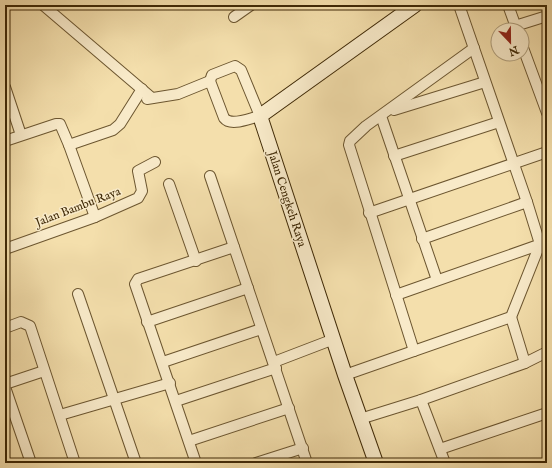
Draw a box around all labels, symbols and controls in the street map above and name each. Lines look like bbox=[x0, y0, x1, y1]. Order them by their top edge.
north arrow bbox=[490, 22, 530, 62]
text: N bbox=[506, 42, 521, 59]
street label: Jalan Cengkeh Raya bbox=[263, 147, 310, 250]
street label: Jalan Bambu Raya bbox=[31, 184, 124, 232]

